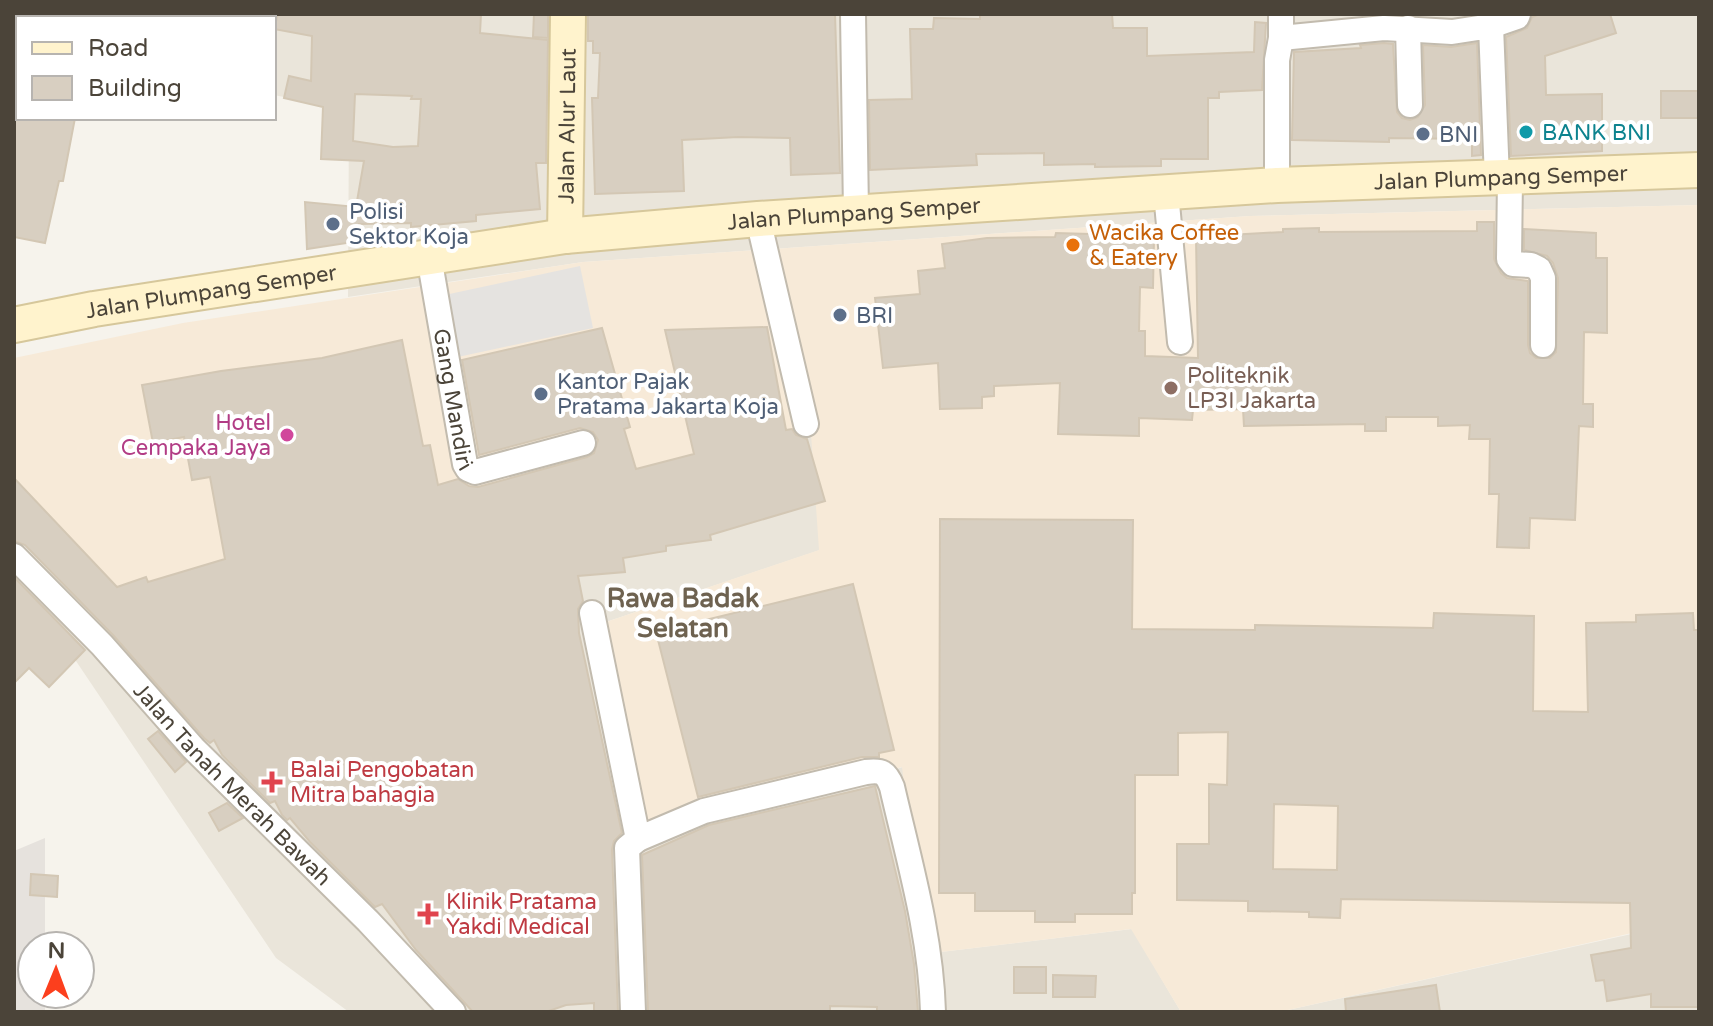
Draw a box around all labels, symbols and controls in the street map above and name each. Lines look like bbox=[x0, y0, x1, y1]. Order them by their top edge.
legend bbox=[16, 16, 276, 120]
text: Road bbox=[88, 34, 148, 63]
street label: Jalan Alur Laut bbox=[553, 48, 582, 204]
text: Building bbox=[88, 74, 182, 103]
place label: BANK BNI bbox=[1542, 120, 1651, 146]
place label: BNI bbox=[1439, 122, 1478, 148]
marker: BANK BNI bbox=[1517, 123, 1535, 141]
marker: BNI bbox=[1414, 125, 1432, 143]
street label: Jalan Plumpang Semper bbox=[1374, 161, 1629, 196]
street label: Jalan Plumpang Semper bbox=[726, 192, 982, 236]
place label: Polisi Sektor Koja bbox=[349, 199, 469, 250]
marker: Polisi Sektor Koja bbox=[324, 215, 342, 233]
place label: Wacika Coffee & Eatery bbox=[1089, 220, 1239, 271]
marker: Wacika Coffee & Eatery bbox=[1064, 236, 1082, 254]
street label: Jalan Plumpang Semper bbox=[83, 259, 339, 324]
place label: BRI bbox=[856, 303, 893, 329]
marker: BRI bbox=[831, 306, 849, 324]
street label: Gang Mandiri bbox=[428, 327, 478, 476]
place label: Politeknik LP3I Jakarta bbox=[1187, 363, 1316, 414]
place label: Kantor Pajak Pratama Jakarta Koja bbox=[557, 369, 779, 420]
marker: Politeknik LP3I Jakarta bbox=[1162, 379, 1180, 397]
marker: Kantor Pajak Pratama Jakarta Koja bbox=[532, 385, 550, 403]
place label: Hotel Cempaka Jaya bbox=[121, 410, 271, 461]
marker: Hotel Cempaka Jaya bbox=[278, 426, 296, 444]
district label: Rawa Badak Selatan bbox=[607, 583, 759, 644]
street label: Jalan Tanah Merah Bawah bbox=[128, 678, 336, 891]
place label: Balai Pengobatan Mitra bahagia bbox=[290, 757, 474, 808]
marker: Balai Pengobatan Mitra bahagia bbox=[261, 771, 283, 793]
place label: Klinik Pratama Yakdi Medical bbox=[446, 889, 597, 940]
marker: Klinik Pratama Yakdi Medical bbox=[417, 903, 439, 925]
north arrow bbox=[16, 930, 96, 1010]
text: N bbox=[47, 938, 65, 964]

